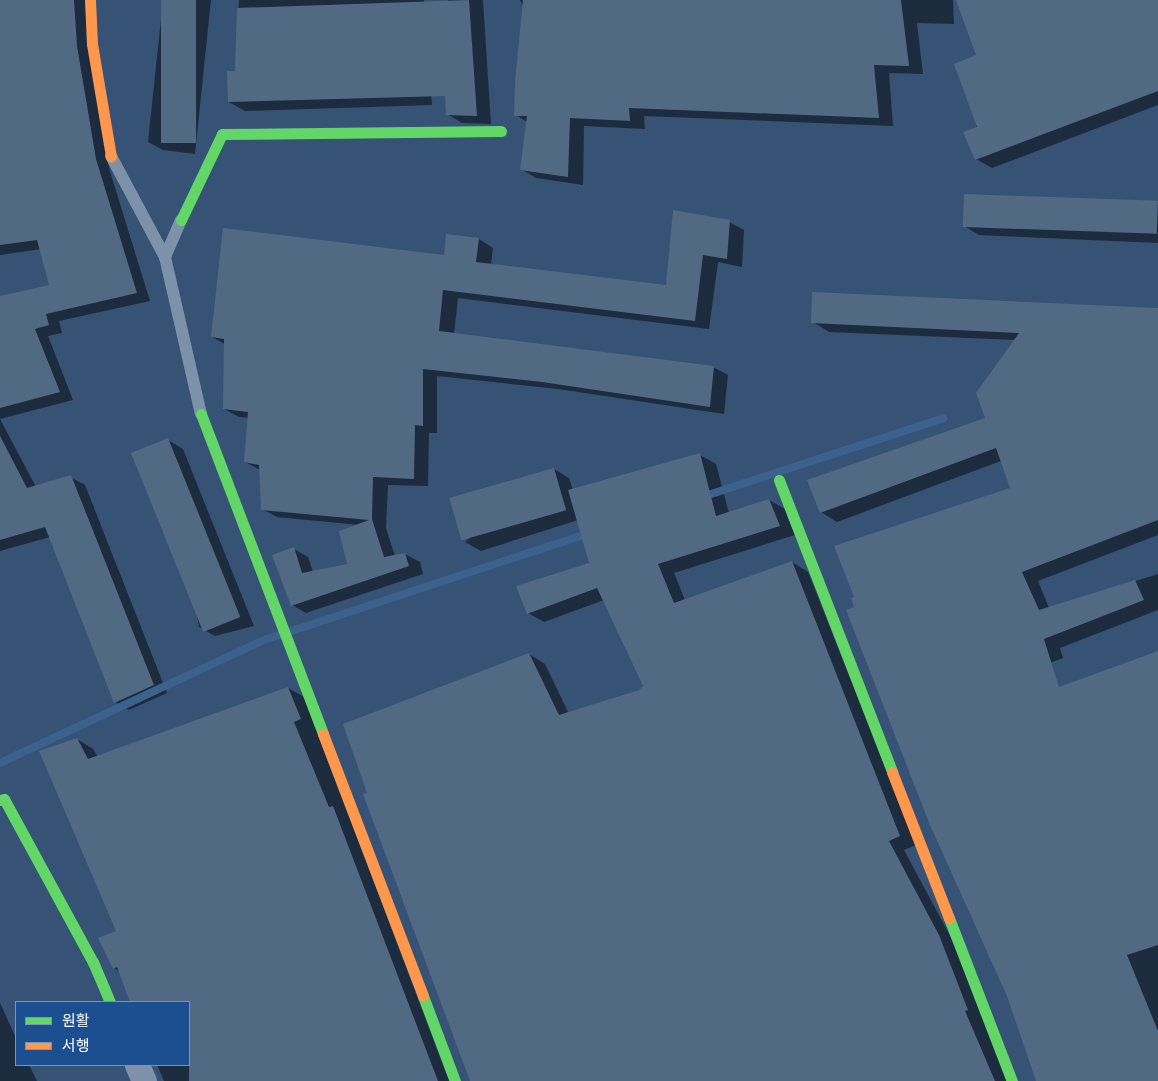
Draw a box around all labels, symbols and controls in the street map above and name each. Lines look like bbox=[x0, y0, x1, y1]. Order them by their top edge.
legend bbox=[15, 1001, 190, 1066]
text: 원활 bbox=[62, 1009, 90, 1032]
text: 서행 bbox=[62, 1034, 90, 1057]

